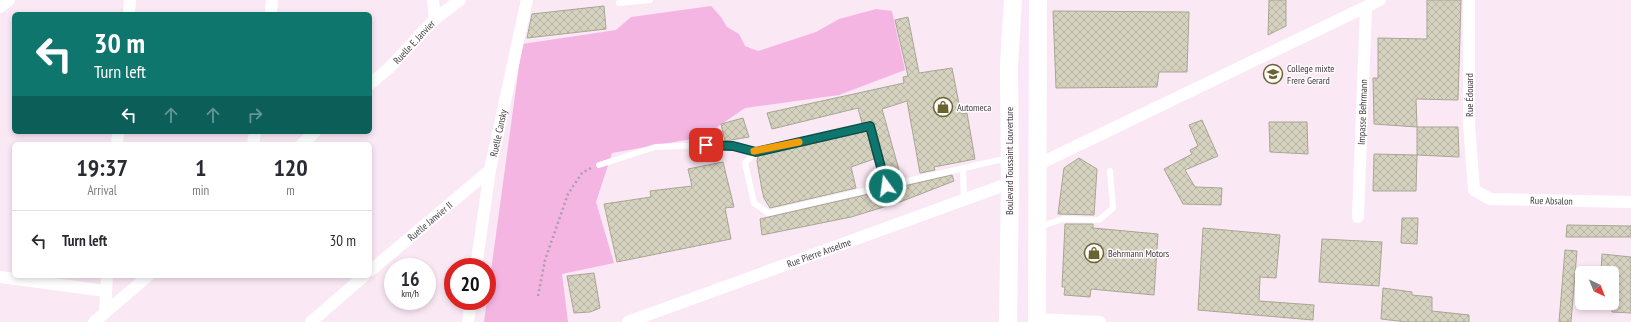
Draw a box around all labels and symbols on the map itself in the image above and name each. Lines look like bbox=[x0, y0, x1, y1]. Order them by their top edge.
street label: Ruelle E. Janvier bbox=[390, 17, 438, 66]
place label: College mixte Frere Gerard bbox=[1287, 62, 1335, 87]
school or university icon: College mixte Frere Gerard bbox=[1262, 63, 1284, 85]
street label: Rue Édouard bbox=[1463, 73, 1476, 117]
street label: Impasse Behrmann bbox=[1354, 79, 1370, 145]
shop icon: Automeca bbox=[932, 96, 954, 118]
place label: Automeca bbox=[957, 101, 991, 114]
street label: Boulevard Toussaint Louverture bbox=[1003, 107, 1016, 215]
street label: Ruelle Cansky bbox=[487, 108, 510, 158]
pin bbox=[689, 128, 723, 162]
position arrow bbox=[865, 165, 907, 207]
street label: Rue Absalon bbox=[1530, 193, 1573, 207]
street label: Ruelle Janvier II bbox=[405, 198, 455, 243]
street label: Rue Pierre Anselme bbox=[785, 235, 853, 270]
shop icon: Behrmann Motors bbox=[1083, 242, 1105, 264]
place label: Behrmann Motors bbox=[1108, 247, 1170, 260]
speed limit sign: 20 bbox=[444, 258, 496, 310]
north arrow bbox=[1575, 266, 1619, 310]

